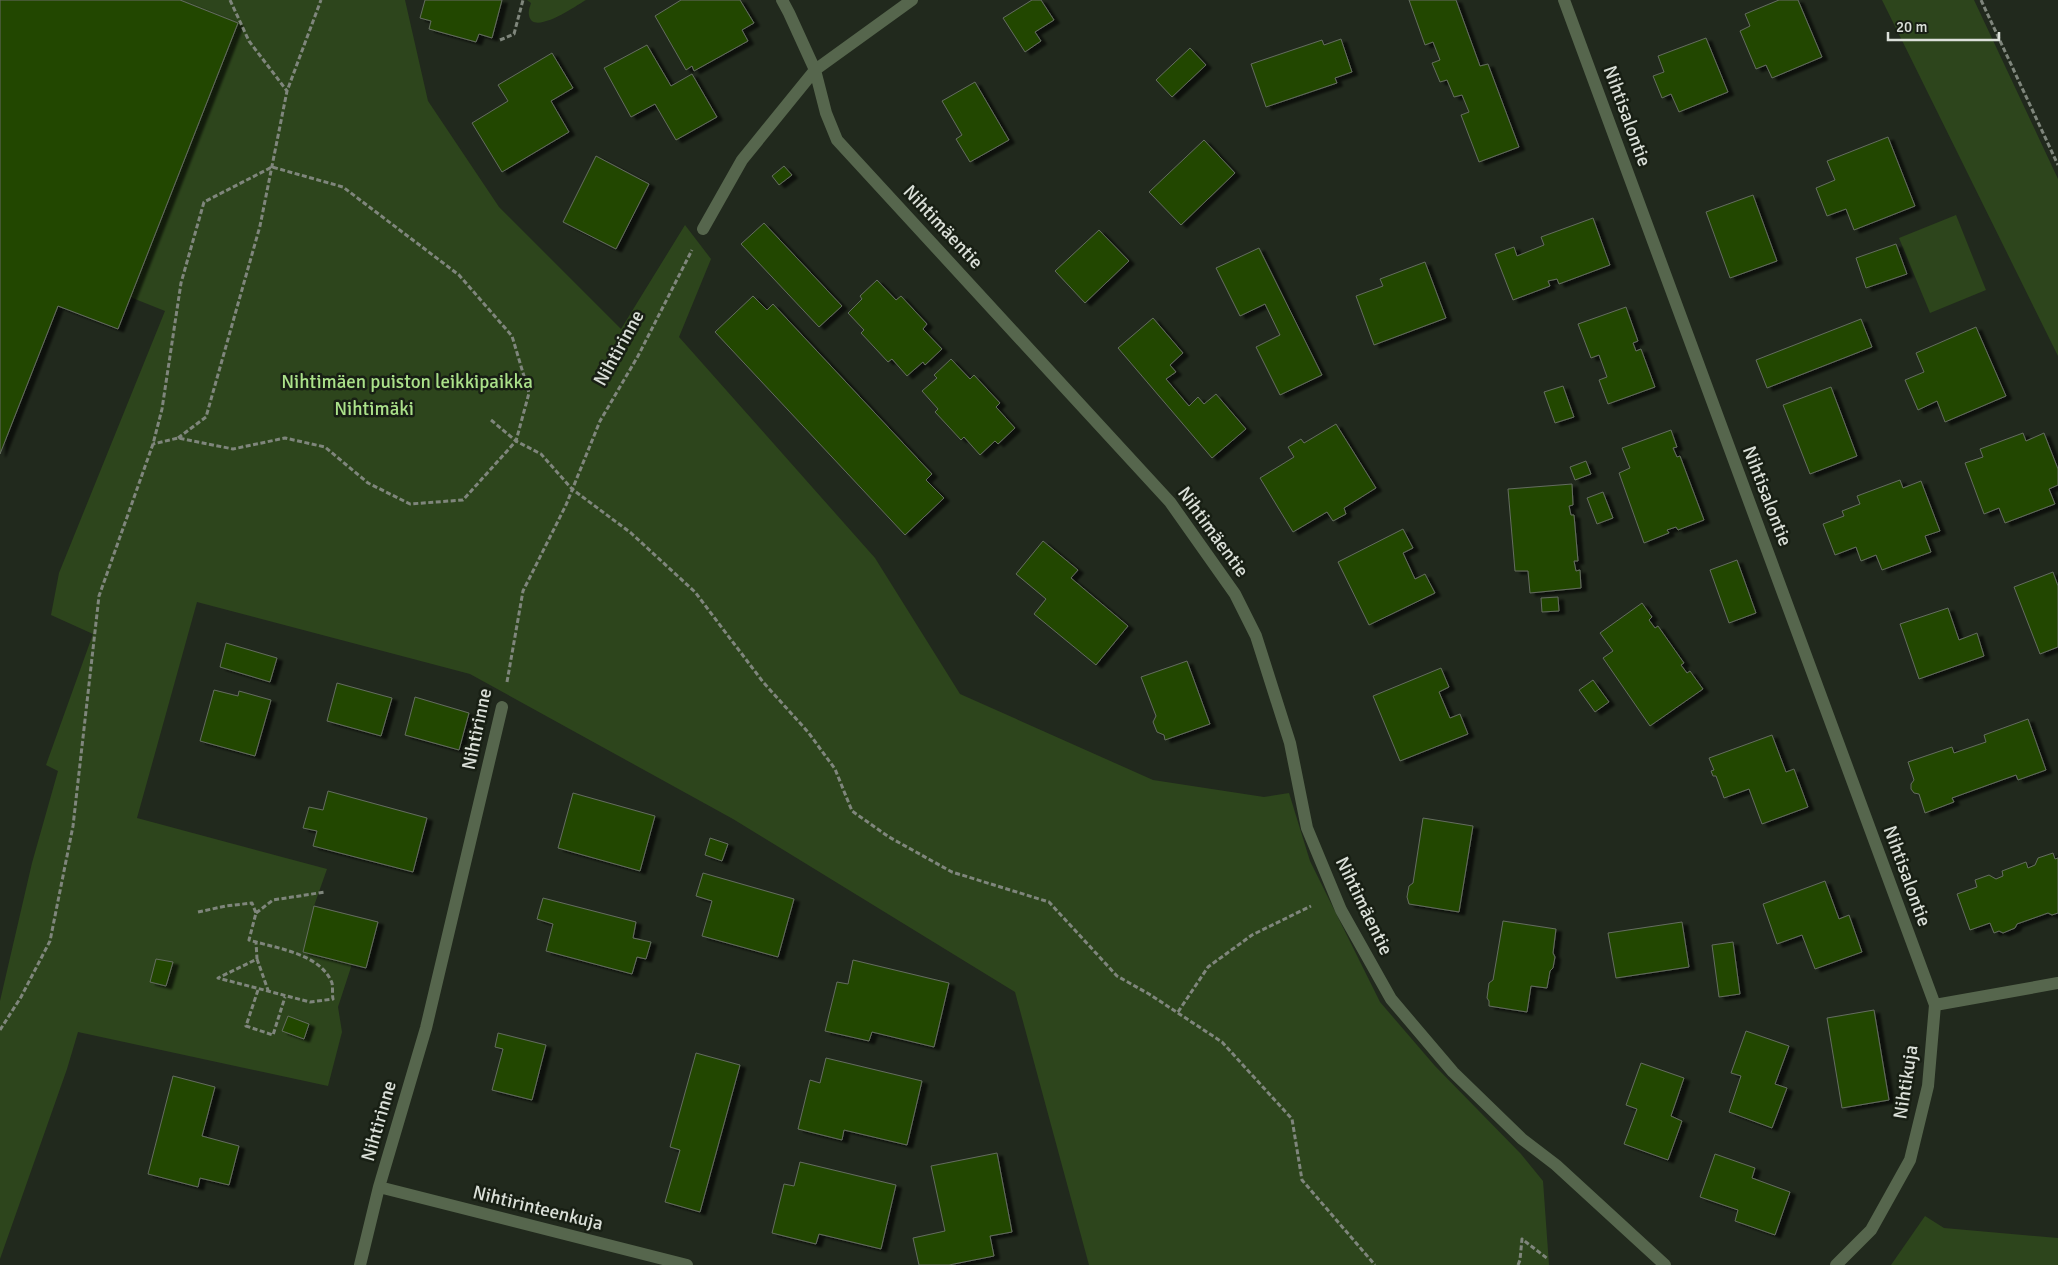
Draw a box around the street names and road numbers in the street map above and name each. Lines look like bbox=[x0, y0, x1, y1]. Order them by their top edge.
street label: Nihtisalontie bbox=[1598, 62, 1656, 170]
street label: Nihtimäentie bbox=[898, 180, 988, 274]
street label: Nihtirinne bbox=[588, 306, 650, 390]
street label: Nihtisalontie bbox=[1737, 443, 1797, 549]
street label: Nihtimäentie bbox=[1172, 482, 1254, 582]
street label: Nihtirinne bbox=[457, 686, 497, 772]
street label: Nihtisalontie bbox=[1878, 822, 1936, 930]
street label: Nihtimäentie bbox=[1330, 853, 1398, 959]
street label: Nihtikuja bbox=[1888, 1043, 1924, 1121]
street label: Nihtirinne bbox=[356, 1078, 402, 1164]
street label: Nihtirinteenkuja bbox=[470, 1180, 606, 1236]

